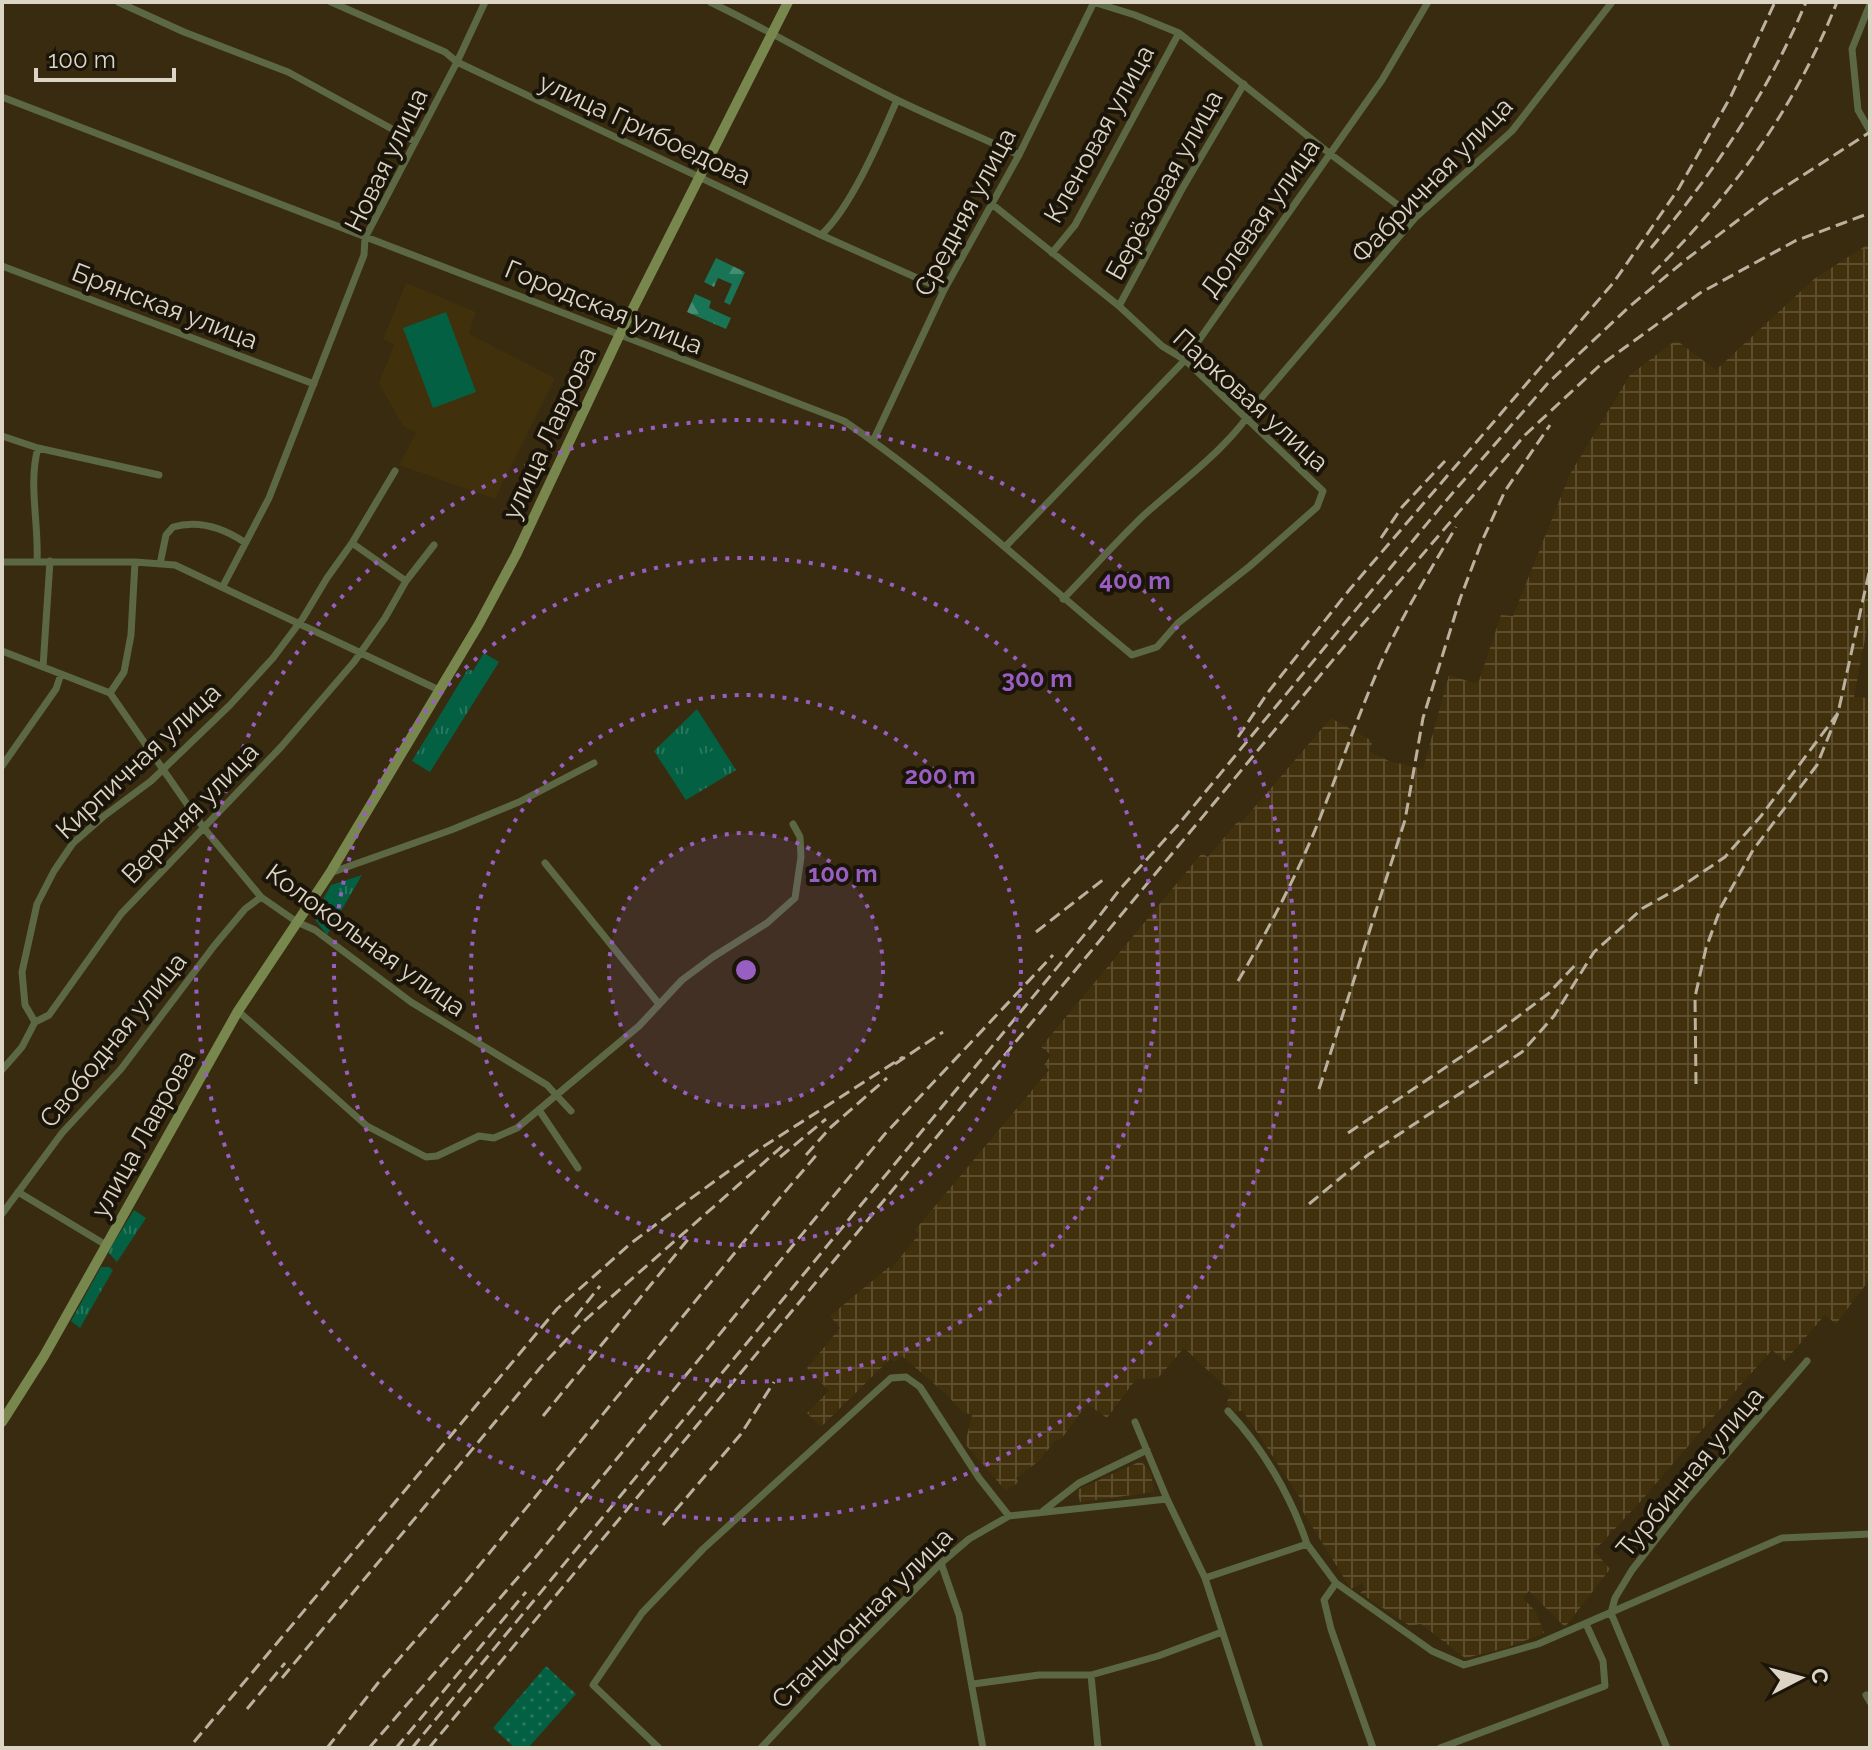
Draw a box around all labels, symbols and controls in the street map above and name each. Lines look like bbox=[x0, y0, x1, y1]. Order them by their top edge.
scale bar bbox=[36, 32, 174, 82]
street label: Кленовая улица bbox=[1038, 40, 1160, 228]
text: 100 m bbox=[48, 45, 116, 74]
street label: улица Грибоедова bbox=[534, 67, 756, 191]
street label: Новая улица bbox=[338, 84, 434, 236]
street label: Берёзовая улица bbox=[1099, 85, 1229, 285]
street label: Фабричная улица bbox=[1345, 91, 1519, 269]
street label: Средняя улица bbox=[908, 123, 1022, 301]
street label: Долевая улица bbox=[1194, 133, 1326, 303]
street label: Городская улица bbox=[501, 254, 707, 360]
street label: Брянская улица bbox=[68, 257, 262, 355]
street label: Парковая улица bbox=[1167, 323, 1335, 477]
street label: улица Лаврова bbox=[496, 342, 602, 524]
text: 400 m bbox=[1099, 566, 1171, 595]
text: 300 m bbox=[1002, 664, 1072, 693]
street label: Кирпичная улица bbox=[50, 677, 226, 845]
street label: Верхняя улица bbox=[116, 737, 264, 889]
text: 200 m bbox=[904, 761, 976, 790]
street label: Колокольная улица bbox=[260, 857, 472, 1023]
text: 100 m bbox=[808, 859, 878, 888]
street label: Свободная улица bbox=[33, 947, 193, 1133]
centre of rings bbox=[732, 956, 760, 984]
street label: улица Лаврова bbox=[85, 1045, 201, 1223]
street label: Турбинная улица bbox=[1610, 1381, 1770, 1563]
street label: Станционная улица bbox=[766, 1522, 958, 1714]
north arrow bbox=[1760, 1638, 1840, 1718]
text: С bbox=[1806, 1667, 1834, 1685]

